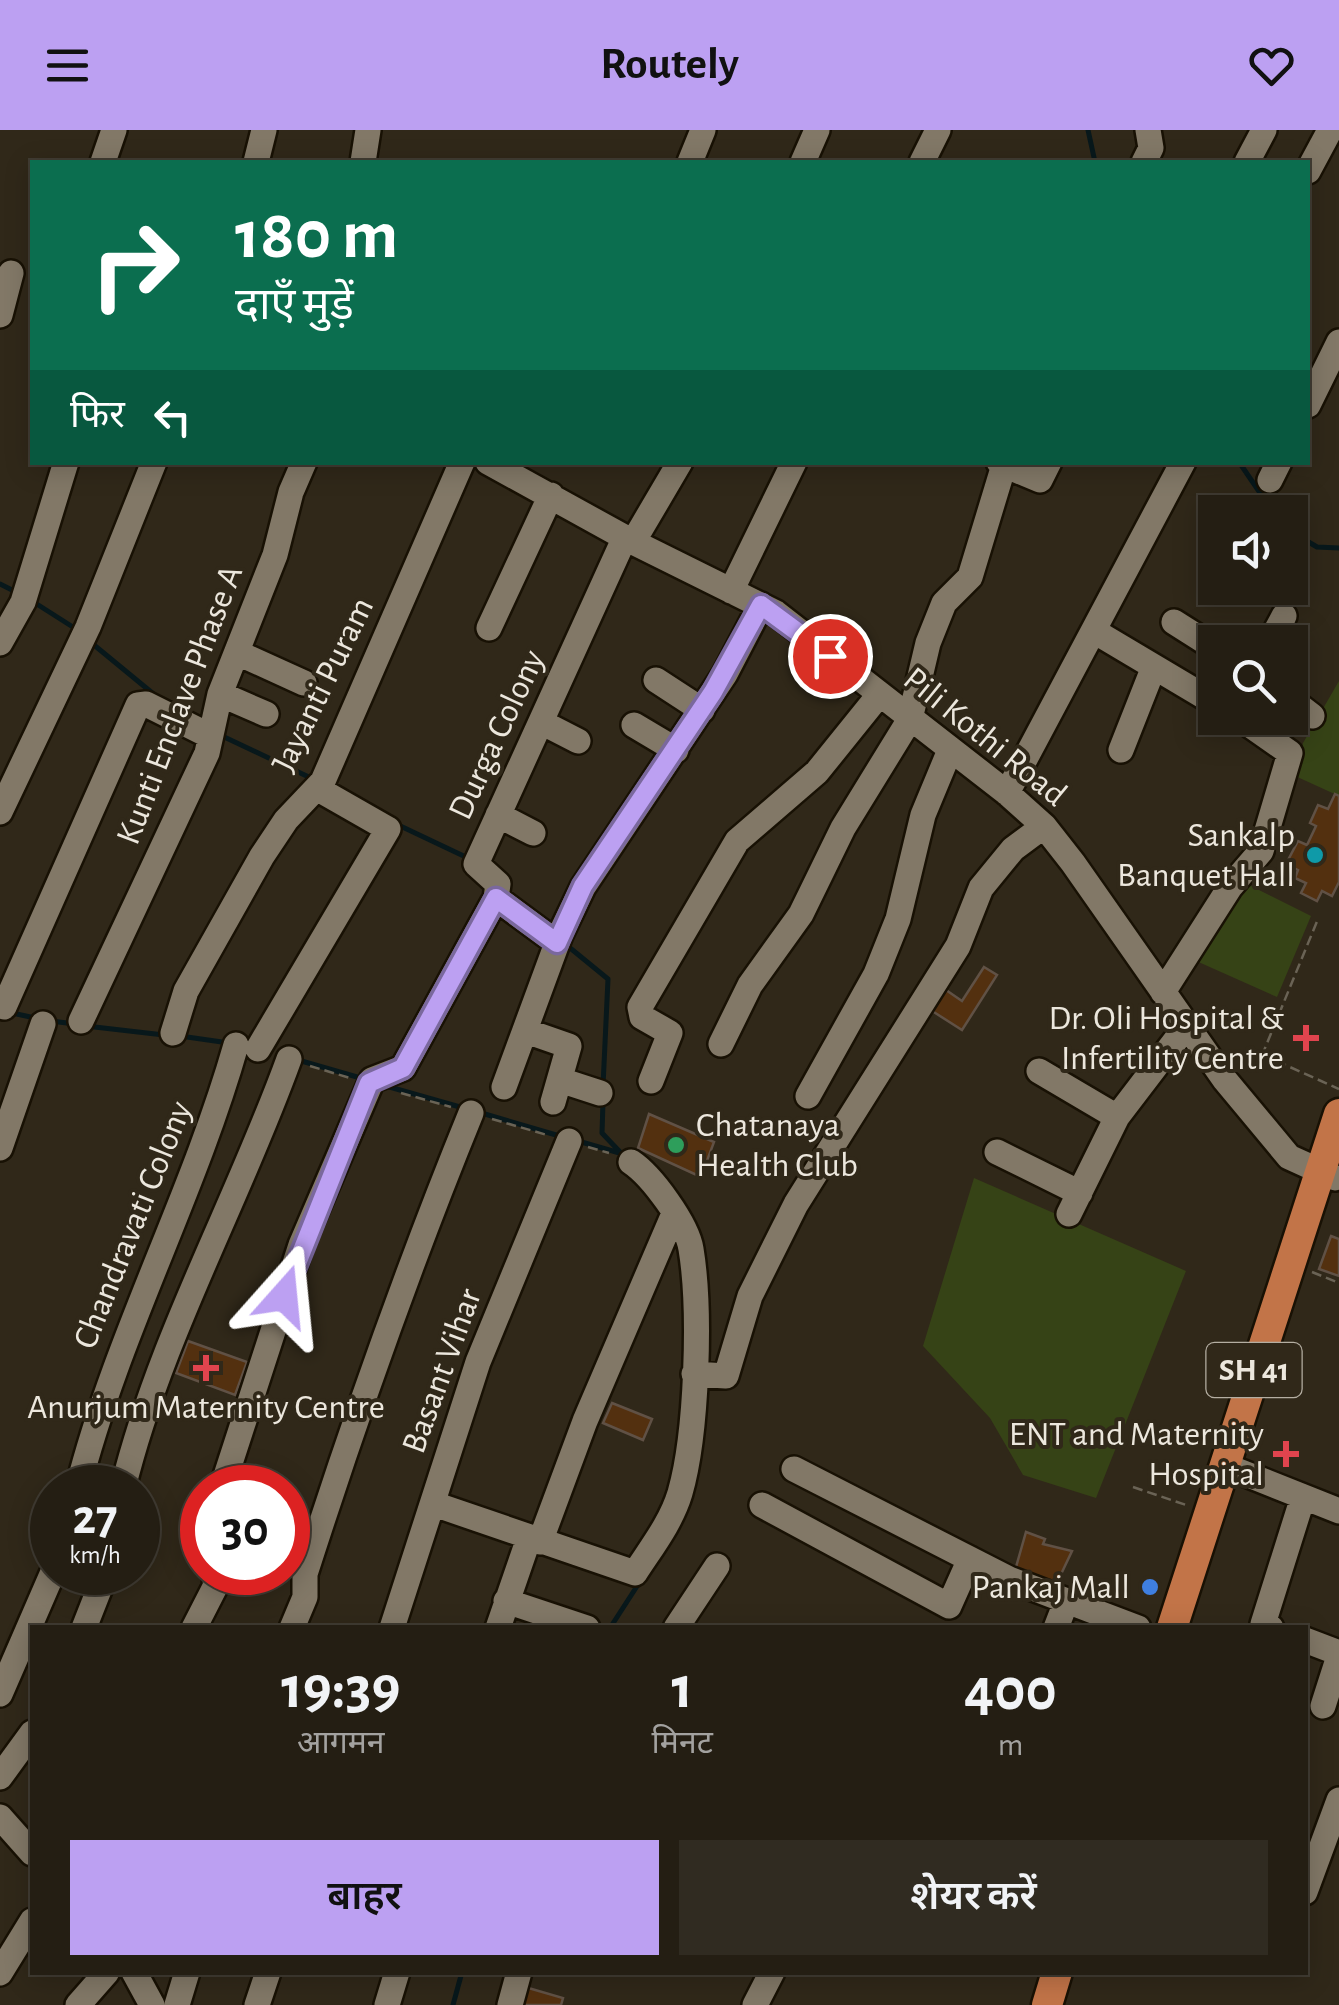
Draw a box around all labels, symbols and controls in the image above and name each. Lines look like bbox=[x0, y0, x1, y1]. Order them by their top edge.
icon: menu bbox=[40, 38, 95, 93]
icon: heart bbox=[1244, 38, 1299, 93]
text: Routely bbox=[600, 42, 739, 87]
icon: right bbox=[70, 200, 200, 330]
text: 180 m bbox=[235, 201, 398, 271]
text: दाएँ मुड़ें bbox=[235, 283, 354, 328]
icon: left bbox=[145, 390, 200, 445]
text: फिर bbox=[70, 397, 125, 435]
map controls bbox=[1198, 495, 1308, 735]
button: sound bbox=[1198, 495, 1308, 605]
street label: Kunti Enclave Phase A bbox=[111, 561, 249, 849]
street label: Jayanti Puram bbox=[266, 592, 380, 778]
pin bbox=[788, 614, 873, 699]
button: search bbox=[1198, 625, 1308, 735]
icon: arrive bbox=[803, 629, 858, 684]
street label: Durga Colony bbox=[443, 645, 551, 825]
street label: Pili Kothi Road bbox=[897, 661, 1073, 813]
place label: Sankalp Banquet Hall bbox=[1117, 818, 1295, 893]
marker: Sankalp Banquet Hall bbox=[1304, 844, 1326, 866]
place label: Dr. Oli Hospital & Infertility Centre bbox=[1048, 1001, 1284, 1076]
marker: Dr. Oli Hospital & Infertility Centre bbox=[1293, 1025, 1319, 1051]
street label: Chandravati Colony bbox=[67, 1096, 199, 1354]
place label: Chatanaya Health Club bbox=[696, 1108, 858, 1183]
marker: Chatanaya Health Club bbox=[665, 1134, 687, 1156]
position arrow bbox=[232, 1244, 336, 1348]
street label: Basant Vihar bbox=[396, 1283, 488, 1458]
road number: SH 41 bbox=[1206, 1343, 1302, 1397]
marker: Anurjum Maternity Centre bbox=[193, 1355, 219, 1381]
place label: Anurjum Maternity Centre bbox=[27, 1390, 385, 1425]
place label: ENT and Maternity Hospital bbox=[1009, 1417, 1264, 1492]
marker: ENT and Maternity Hospital bbox=[1273, 1441, 1299, 1467]
speed limit sign: 30 bbox=[180, 1465, 310, 1595]
text: 27 bbox=[72, 1493, 118, 1543]
text: km/h bbox=[69, 1543, 121, 1568]
place label: Pankaj Mall bbox=[972, 1570, 1130, 1605]
marker: Pankaj Mall bbox=[1139, 1576, 1161, 1598]
text: 19:39 bbox=[281, 1659, 400, 1719]
text: 1 bbox=[671, 1659, 693, 1719]
text: 400 bbox=[964, 1661, 1057, 1721]
text: आगमन bbox=[297, 1727, 385, 1759]
text: मिनट bbox=[652, 1727, 713, 1759]
text: m bbox=[998, 1729, 1023, 1761]
button: बाहर bbox=[70, 1840, 659, 1955]
button: शेयर करें bbox=[679, 1840, 1268, 1955]

